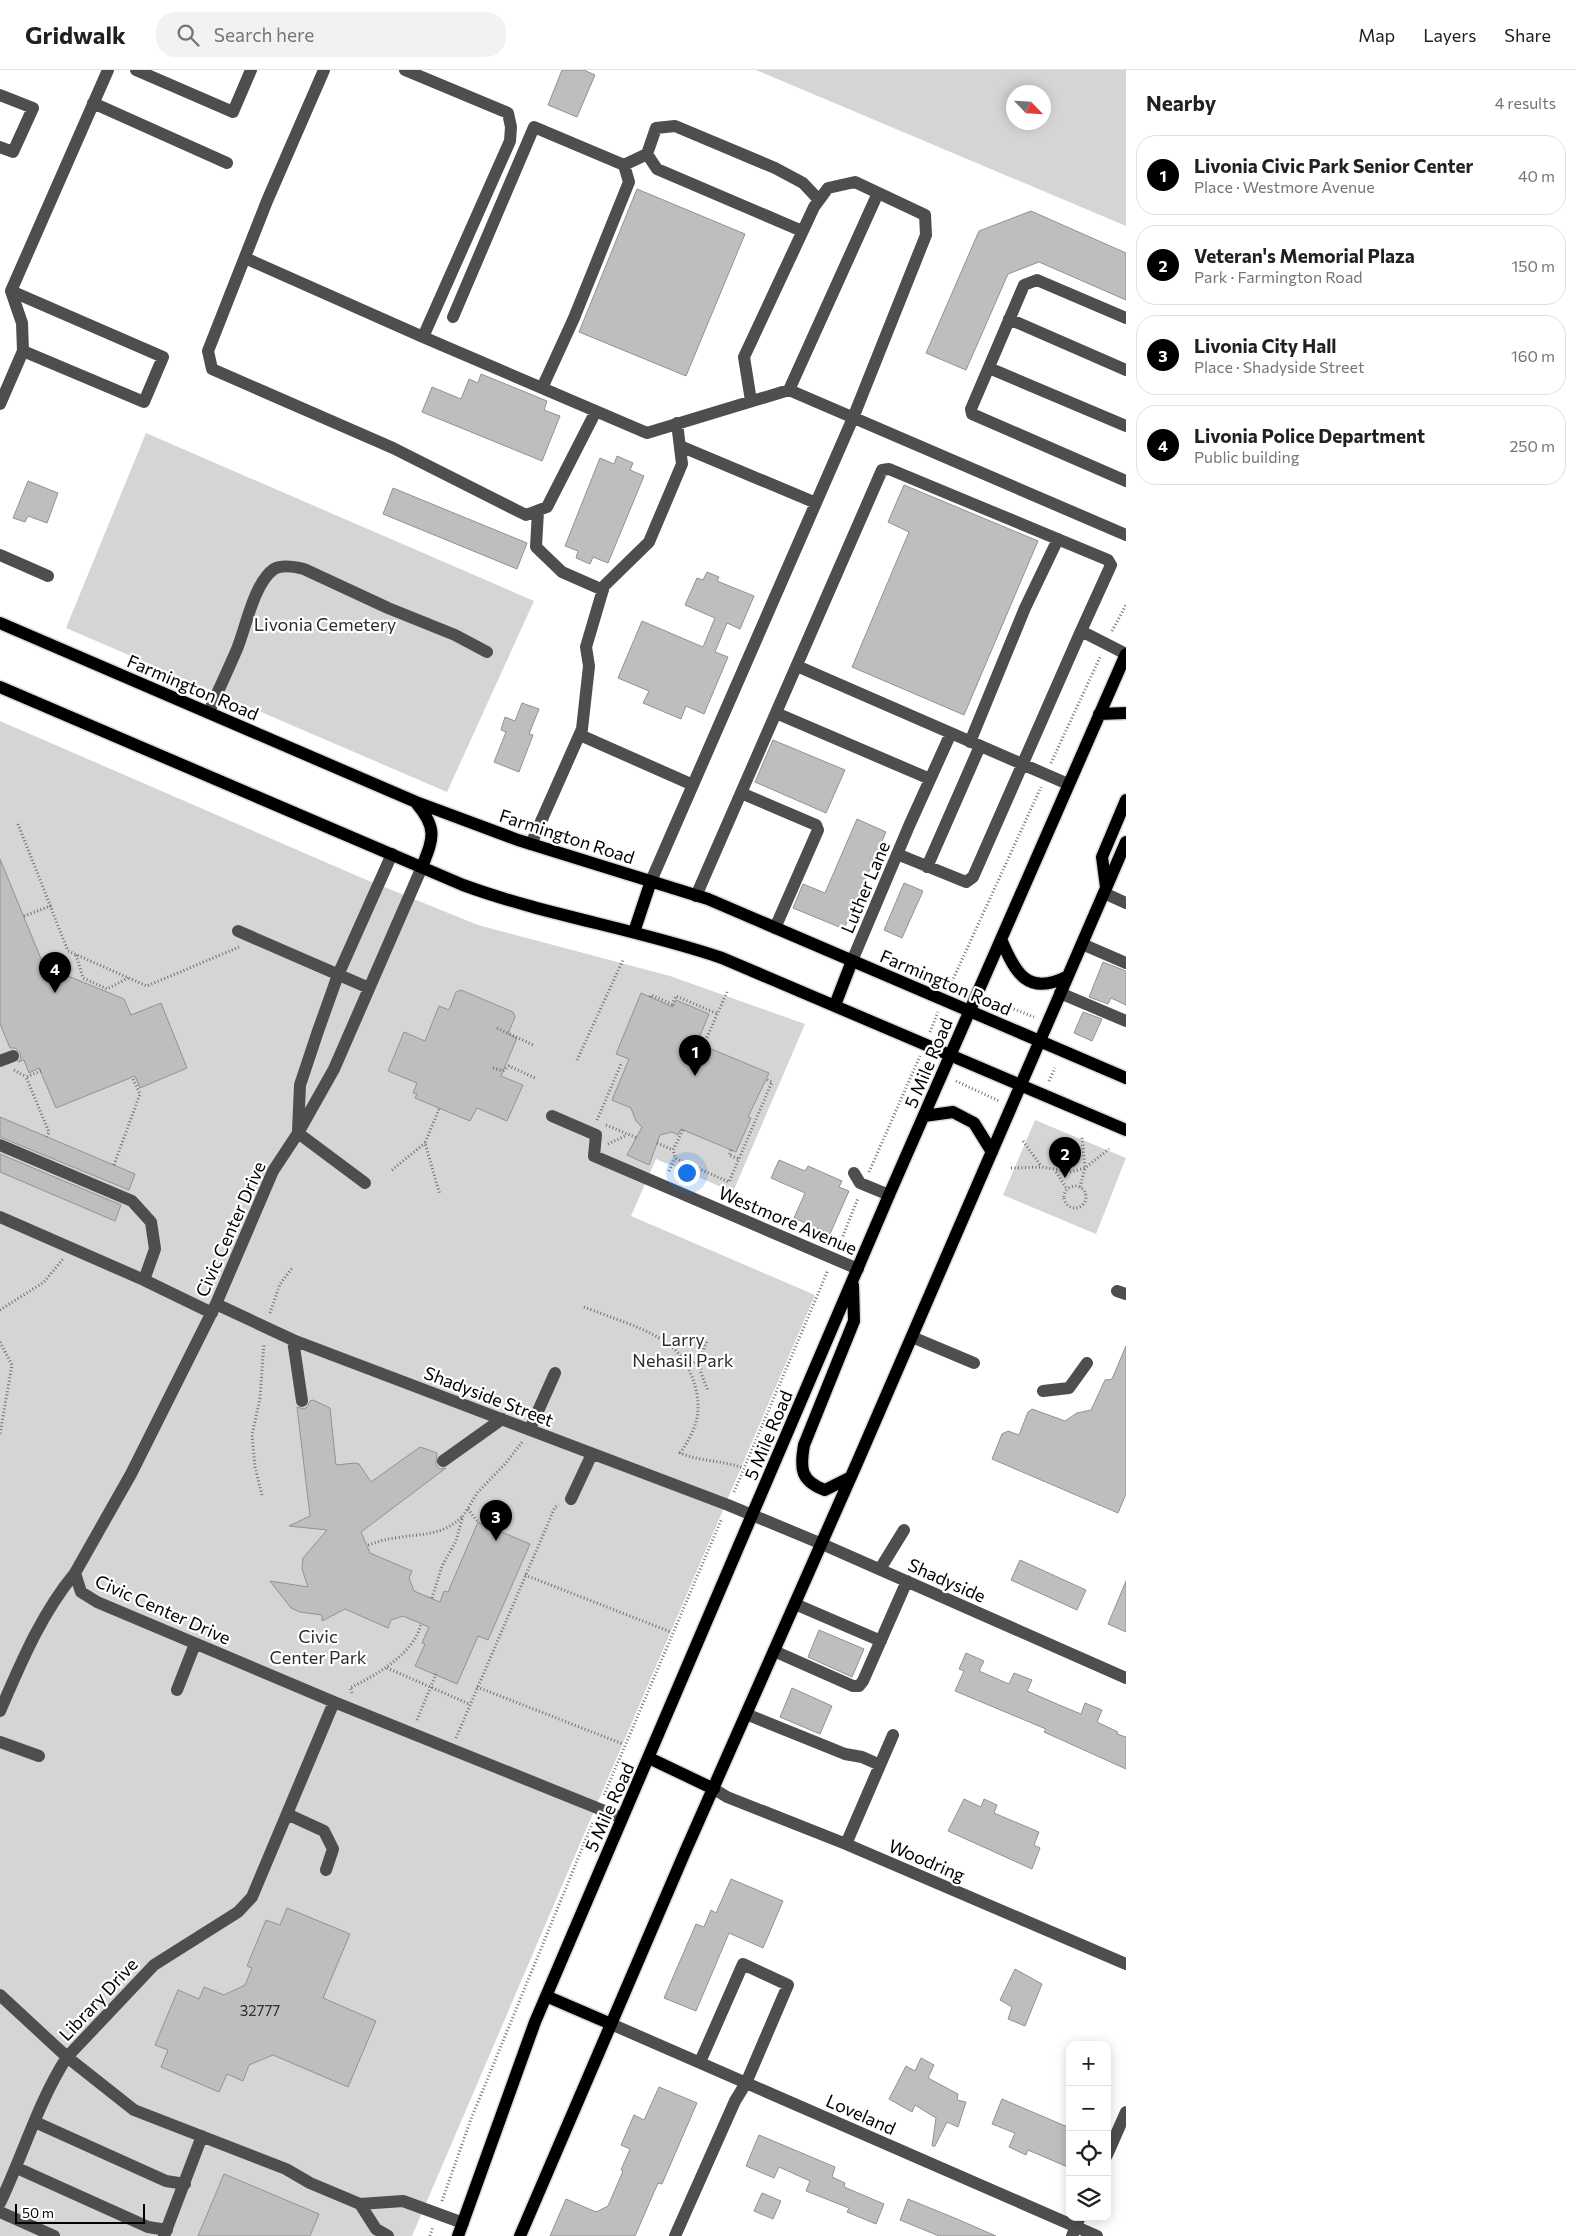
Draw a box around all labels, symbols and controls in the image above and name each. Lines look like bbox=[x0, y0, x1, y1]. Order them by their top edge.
search box bbox=[156, 12, 506, 57]
text: Gridwalk bbox=[25, 20, 126, 49]
icon: search bbox=[174, 21, 202, 49]
text: Search here bbox=[214, 23, 314, 46]
text: Map bbox=[1358, 24, 1395, 46]
text: Layers bbox=[1423, 24, 1476, 46]
text: Share bbox=[1504, 24, 1551, 46]
north arrow bbox=[1006, 85, 1051, 130]
text: Nearby bbox=[1146, 90, 1216, 115]
text: 4 results bbox=[1495, 93, 1556, 112]
text: Livonia Civic Park Senior Center bbox=[1194, 154, 1473, 177]
text: 1 bbox=[1159, 166, 1167, 185]
text: 40 m bbox=[1518, 166, 1555, 185]
text: Place · Westmore Avenue bbox=[1194, 177, 1375, 196]
text: Veteran's Memorial Plaza bbox=[1194, 244, 1415, 267]
text: 2 bbox=[1158, 256, 1168, 275]
text: 150 m bbox=[1512, 256, 1555, 275]
text: Park · Farmington Road bbox=[1194, 267, 1363, 286]
text: Livonia City Hall bbox=[1194, 334, 1337, 357]
text: 3 bbox=[1158, 346, 1168, 365]
text: 160 m bbox=[1511, 346, 1555, 365]
text: Place · Shadyside Street bbox=[1194, 357, 1364, 376]
text: Livonia Police Department bbox=[1194, 424, 1425, 447]
text: 4 bbox=[1158, 436, 1168, 455]
text: 250 m bbox=[1509, 436, 1555, 455]
text: Public building bbox=[1194, 447, 1299, 466]
park label: Livonia Cemetery bbox=[254, 613, 396, 635]
street label: Farmington Road bbox=[124, 649, 262, 725]
street label: Farmington Road bbox=[497, 804, 637, 868]
street label: Luther Lane bbox=[836, 838, 894, 936]
street label: Farmington Road bbox=[877, 944, 1015, 1020]
pin: 4 bbox=[39, 952, 71, 993]
street label: 5 Mile Road bbox=[899, 1015, 957, 1111]
pin: 1 bbox=[679, 1035, 711, 1076]
pin: 2 bbox=[1049, 1137, 1081, 1178]
street label: Civic Center Drive bbox=[190, 1158, 270, 1300]
your location bbox=[674, 1160, 700, 1186]
street label: Westmore Avenue bbox=[715, 1181, 861, 1259]
park label: Larry Nehasil Park bbox=[632, 1328, 734, 1371]
street label: Shadyside Street bbox=[421, 1361, 557, 1431]
street label: 5 Mile Road bbox=[739, 1387, 797, 1483]
pin: 3 bbox=[480, 1500, 512, 1541]
street label: Shadyside bbox=[905, 1553, 989, 1607]
street label: Civic Center Drive bbox=[92, 1569, 234, 1649]
park label: Civic Center Park bbox=[269, 1625, 367, 1668]
street label: 5 Mile Road bbox=[580, 1759, 638, 1855]
street label: Woodring bbox=[885, 1834, 969, 1886]
street label: Library Drive bbox=[54, 1953, 142, 2045]
house number: 32777 bbox=[240, 2001, 280, 2019]
map controls bbox=[1066, 2041, 1111, 2221]
button: + bbox=[1066, 2041, 1111, 2086]
button: − bbox=[1066, 2086, 1111, 2131]
street label: Loveland bbox=[823, 2089, 899, 2139]
button: locate bbox=[1066, 2131, 1111, 2176]
button: layers bbox=[1066, 2176, 1111, 2221]
scale bar bbox=[15, 2201, 145, 2224]
text: 50 m bbox=[22, 2204, 54, 2221]

